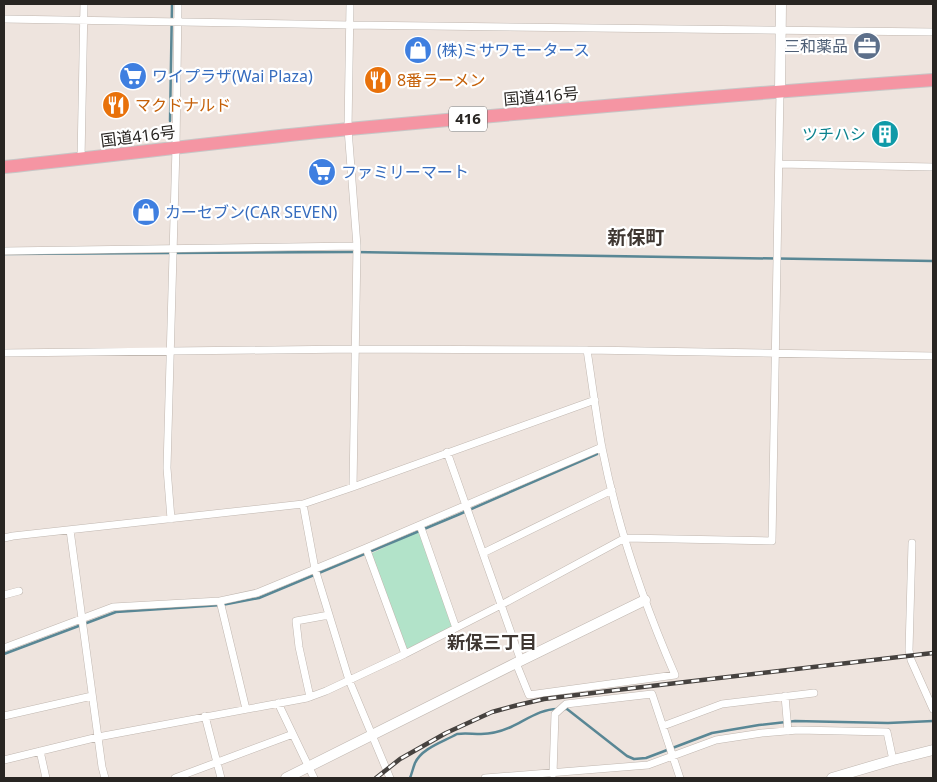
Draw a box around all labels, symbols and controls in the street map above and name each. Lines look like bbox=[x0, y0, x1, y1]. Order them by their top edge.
office icon: 三和薬品 bbox=[852, 31, 882, 61]
shop icon: (株)ミサワモータース bbox=[403, 35, 433, 65]
place label: 三和薬品 bbox=[784, 35, 848, 57]
place label: (株)ミサワモータース bbox=[437, 39, 590, 61]
supermarket icon: ワイプラザ(Wai Plaza) bbox=[118, 61, 148, 91]
place label: ワイプラザ(Wai Plaza) bbox=[152, 65, 313, 87]
restaurant icon: 8番ラーメン bbox=[363, 65, 393, 95]
place label: 8番ラーメン bbox=[397, 69, 486, 91]
street label: 国道416号 bbox=[502, 82, 580, 110]
restaurant icon: マクドナルド bbox=[101, 90, 131, 120]
place label: マクドナルド bbox=[135, 94, 231, 116]
road number: 416 bbox=[449, 106, 487, 132]
building icon: ツチハシ bbox=[870, 119, 900, 149]
street label: 国道416号 bbox=[99, 120, 177, 152]
place label: ツチハシ bbox=[802, 123, 866, 145]
supermarket icon: ファミリーマート bbox=[307, 157, 337, 187]
place label: ファミリーマート bbox=[341, 161, 469, 183]
shop icon: カーセブン(CAR SEVEN) bbox=[131, 197, 161, 227]
place label: カーセブン(CAR SEVEN) bbox=[165, 201, 338, 223]
district label: 新保町 bbox=[607, 224, 665, 250]
district label: 新保三丁目 bbox=[447, 630, 537, 654]

